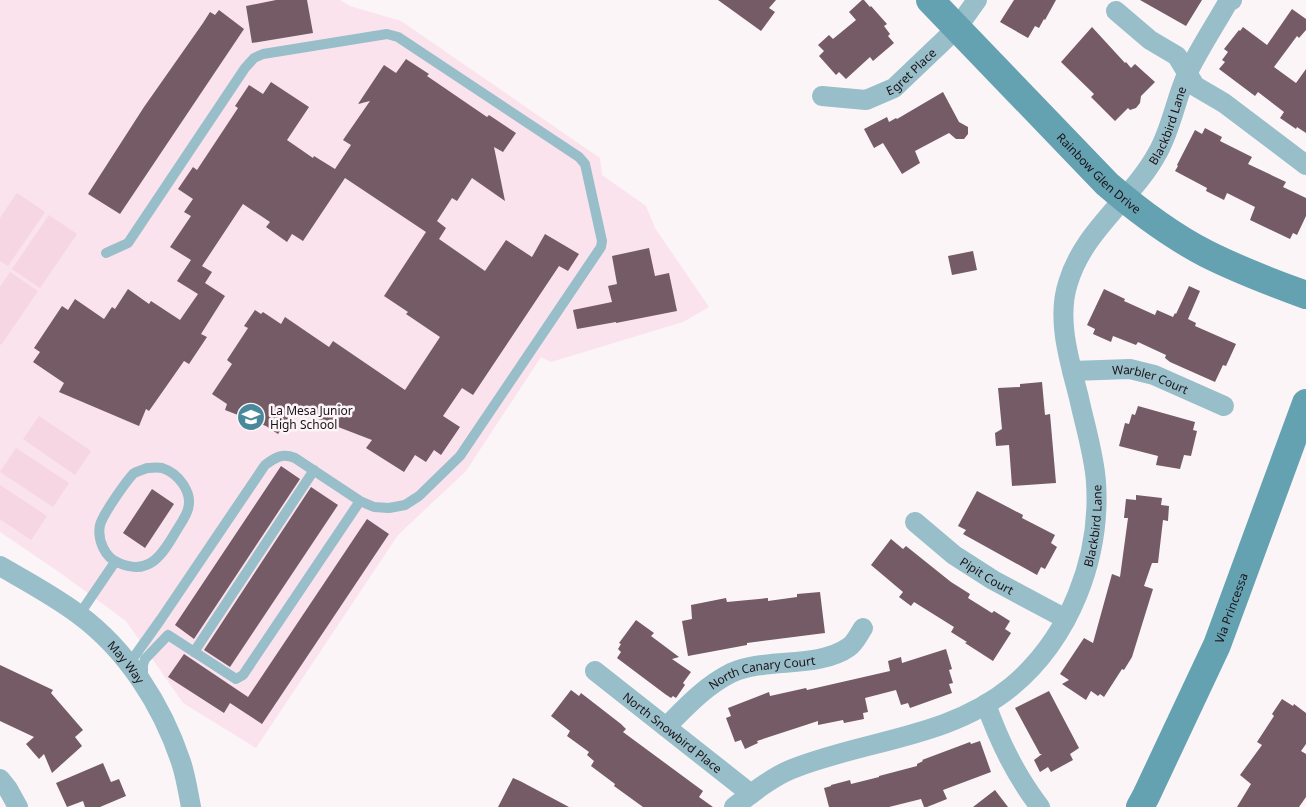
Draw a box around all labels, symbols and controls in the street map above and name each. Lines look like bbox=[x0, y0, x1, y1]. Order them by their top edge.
street label: Egret Place bbox=[883, 44, 940, 99]
street label: Blackbird Lane bbox=[1144, 84, 1190, 168]
street label: Rainbow Glen Drive bbox=[1053, 129, 1145, 217]
street label: Warbler Court bbox=[1112, 361, 1192, 398]
school or university icon: La Mesa Junior High School bbox=[236, 402, 266, 432]
place label: La Mesa Junior High School bbox=[270, 402, 353, 433]
street label: Blackbird Lane bbox=[1079, 484, 1105, 569]
street label: Pipit Court bbox=[957, 553, 1017, 598]
street label: Via Princessa bbox=[1210, 570, 1251, 645]
street label: May Way bbox=[104, 637, 149, 687]
street label: North Canary Court bbox=[705, 651, 817, 693]
street label: North Snowbird Place bbox=[620, 688, 726, 777]

